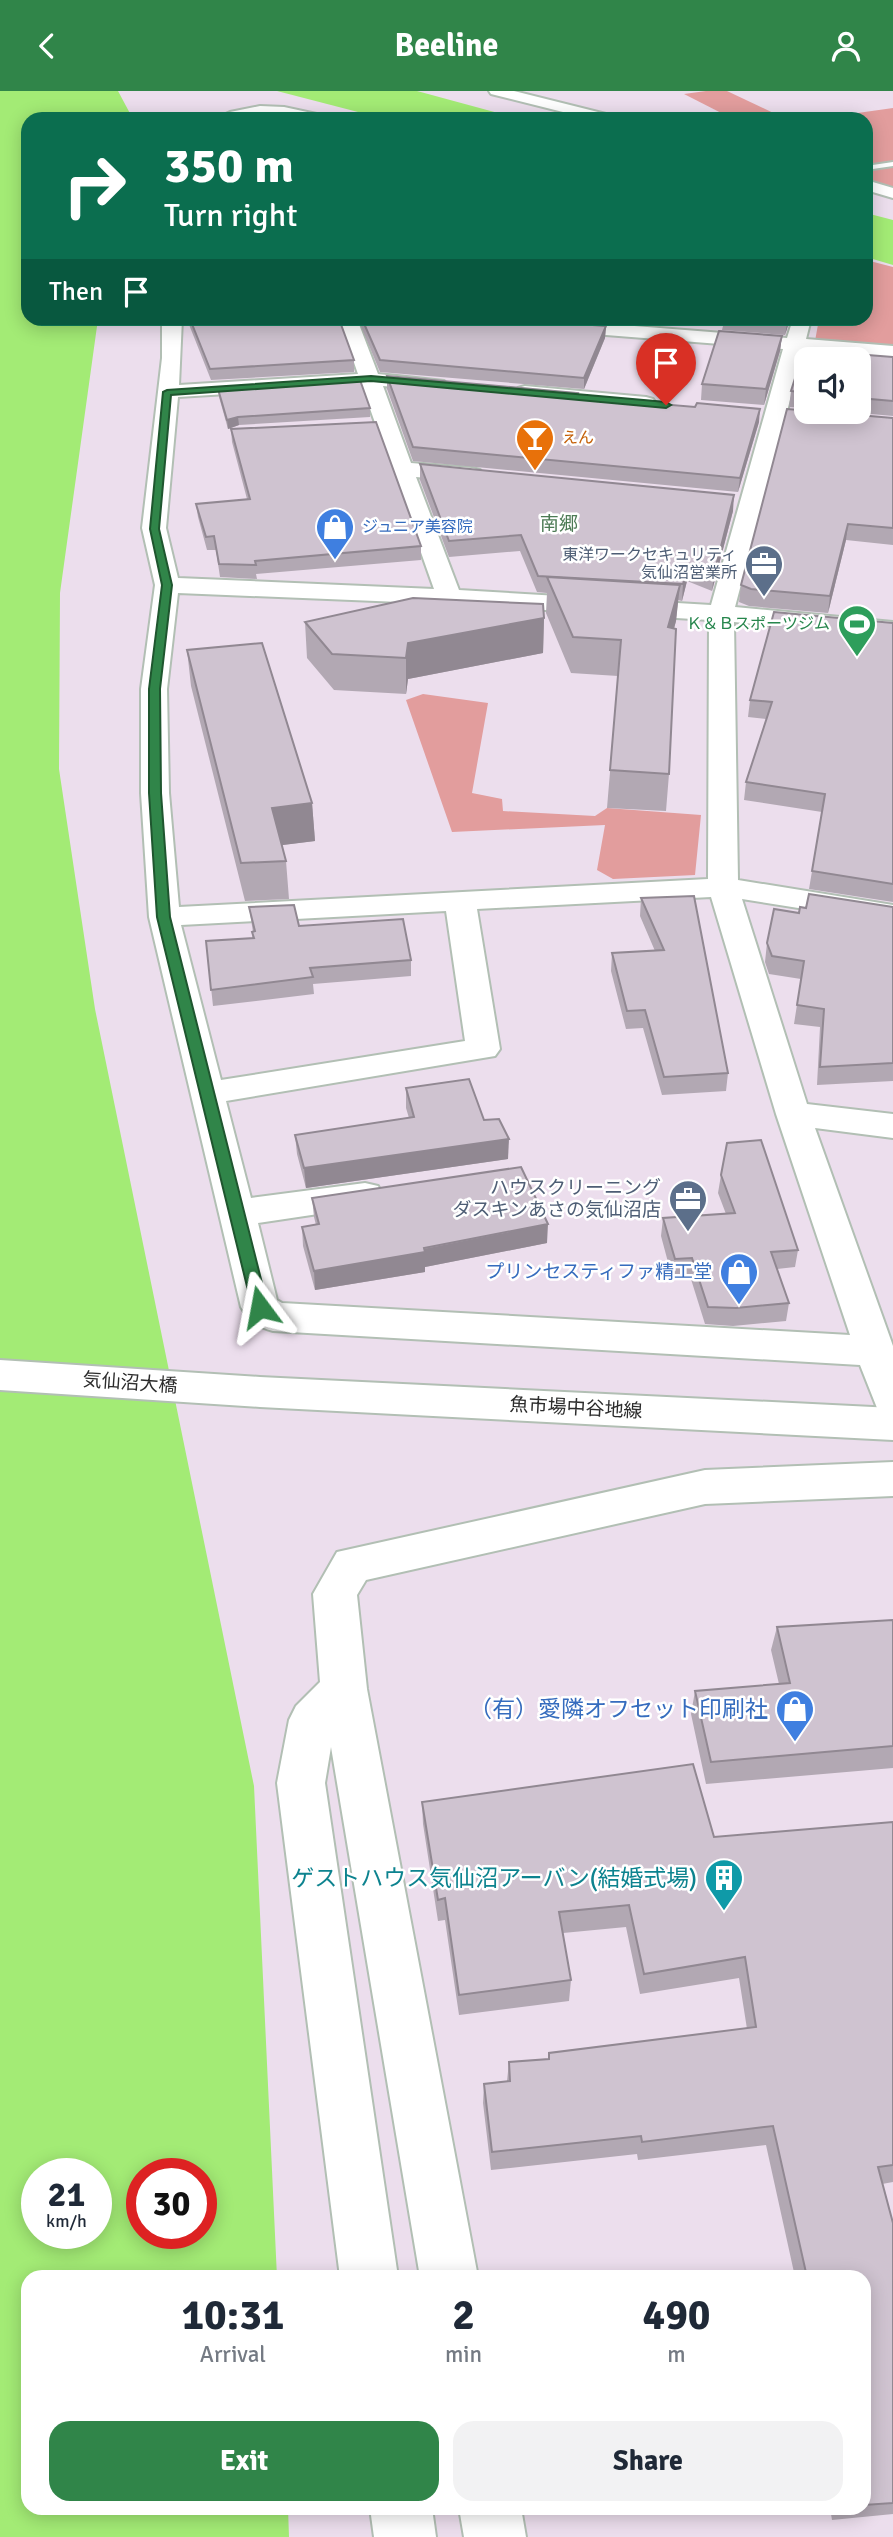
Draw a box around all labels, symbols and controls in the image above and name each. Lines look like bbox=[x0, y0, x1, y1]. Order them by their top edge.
text: Beeline bbox=[395, 26, 498, 65]
icon: back bbox=[28, 27, 66, 65]
icon: person bbox=[827, 27, 865, 65]
text: 350 m bbox=[164, 136, 294, 196]
icon: right bbox=[49, 140, 140, 231]
text: Turn right bbox=[164, 196, 297, 235]
icon: arrive bbox=[117, 273, 155, 311]
text: Then bbox=[49, 276, 103, 308]
pin bbox=[636, 333, 696, 405]
icon: arrive bbox=[647, 344, 685, 382]
map controls bbox=[794, 347, 871, 424]
button: sound bbox=[794, 347, 871, 424]
bar icon: えん bbox=[514, 417, 556, 472]
place label: えん bbox=[562, 428, 594, 448]
shop icon: ジュニア美容院 bbox=[314, 506, 356, 561]
district label: 南郷 bbox=[540, 512, 578, 536]
place label: ジュニア美容院 bbox=[362, 517, 473, 537]
office icon: 東洋ワークセキュリティ 気仙沼営業所 bbox=[743, 543, 785, 598]
place label: 東洋ワークセキュリティ 気仙沼営業所 bbox=[562, 545, 737, 583]
sports icon: Ｋ＆Ｂスポーツジム bbox=[836, 603, 878, 658]
place label: Ｋ＆Ｂスポーツジム bbox=[686, 614, 830, 634]
place label: ハウスクリーニング ダスキンあさの気仙沼店 bbox=[453, 1176, 661, 1222]
office icon: ハウスクリーニング ダスキンあさの気仙沼店 bbox=[667, 1178, 709, 1233]
shop icon: プリンセスティファ精工堂 bbox=[718, 1251, 760, 1306]
place label: プリンセスティファ精工堂 bbox=[485, 1260, 712, 1284]
position arrow bbox=[223, 1270, 297, 1344]
street label: 気仙沼大橋 bbox=[82, 1368, 178, 1398]
street label: 魚市場中谷地線 bbox=[509, 1393, 643, 1423]
shop icon: （有）愛隣オフセット印刷社 bbox=[774, 1688, 816, 1743]
place label: （有）愛隣オフセット印刷社 bbox=[469, 1695, 768, 1724]
building icon: ゲストハウス気仙沼アーバン(結婚式場) bbox=[703, 1857, 745, 1912]
place label: ゲストハウス気仙沼アーバン(結婚式場) bbox=[291, 1864, 697, 1893]
speed limit sign: 30 bbox=[126, 2158, 217, 2249]
text: 21 bbox=[48, 2173, 85, 2216]
text: km/h bbox=[46, 2210, 87, 2232]
text: 10:31 bbox=[181, 2290, 285, 2341]
text: 2 bbox=[452, 2290, 475, 2341]
text: 490 bbox=[642, 2290, 711, 2341]
text: Arrival bbox=[200, 2340, 266, 2369]
text: min bbox=[445, 2340, 482, 2369]
text: m bbox=[667, 2340, 686, 2369]
button: Exit bbox=[49, 2421, 439, 2501]
button: Share bbox=[453, 2421, 843, 2501]

